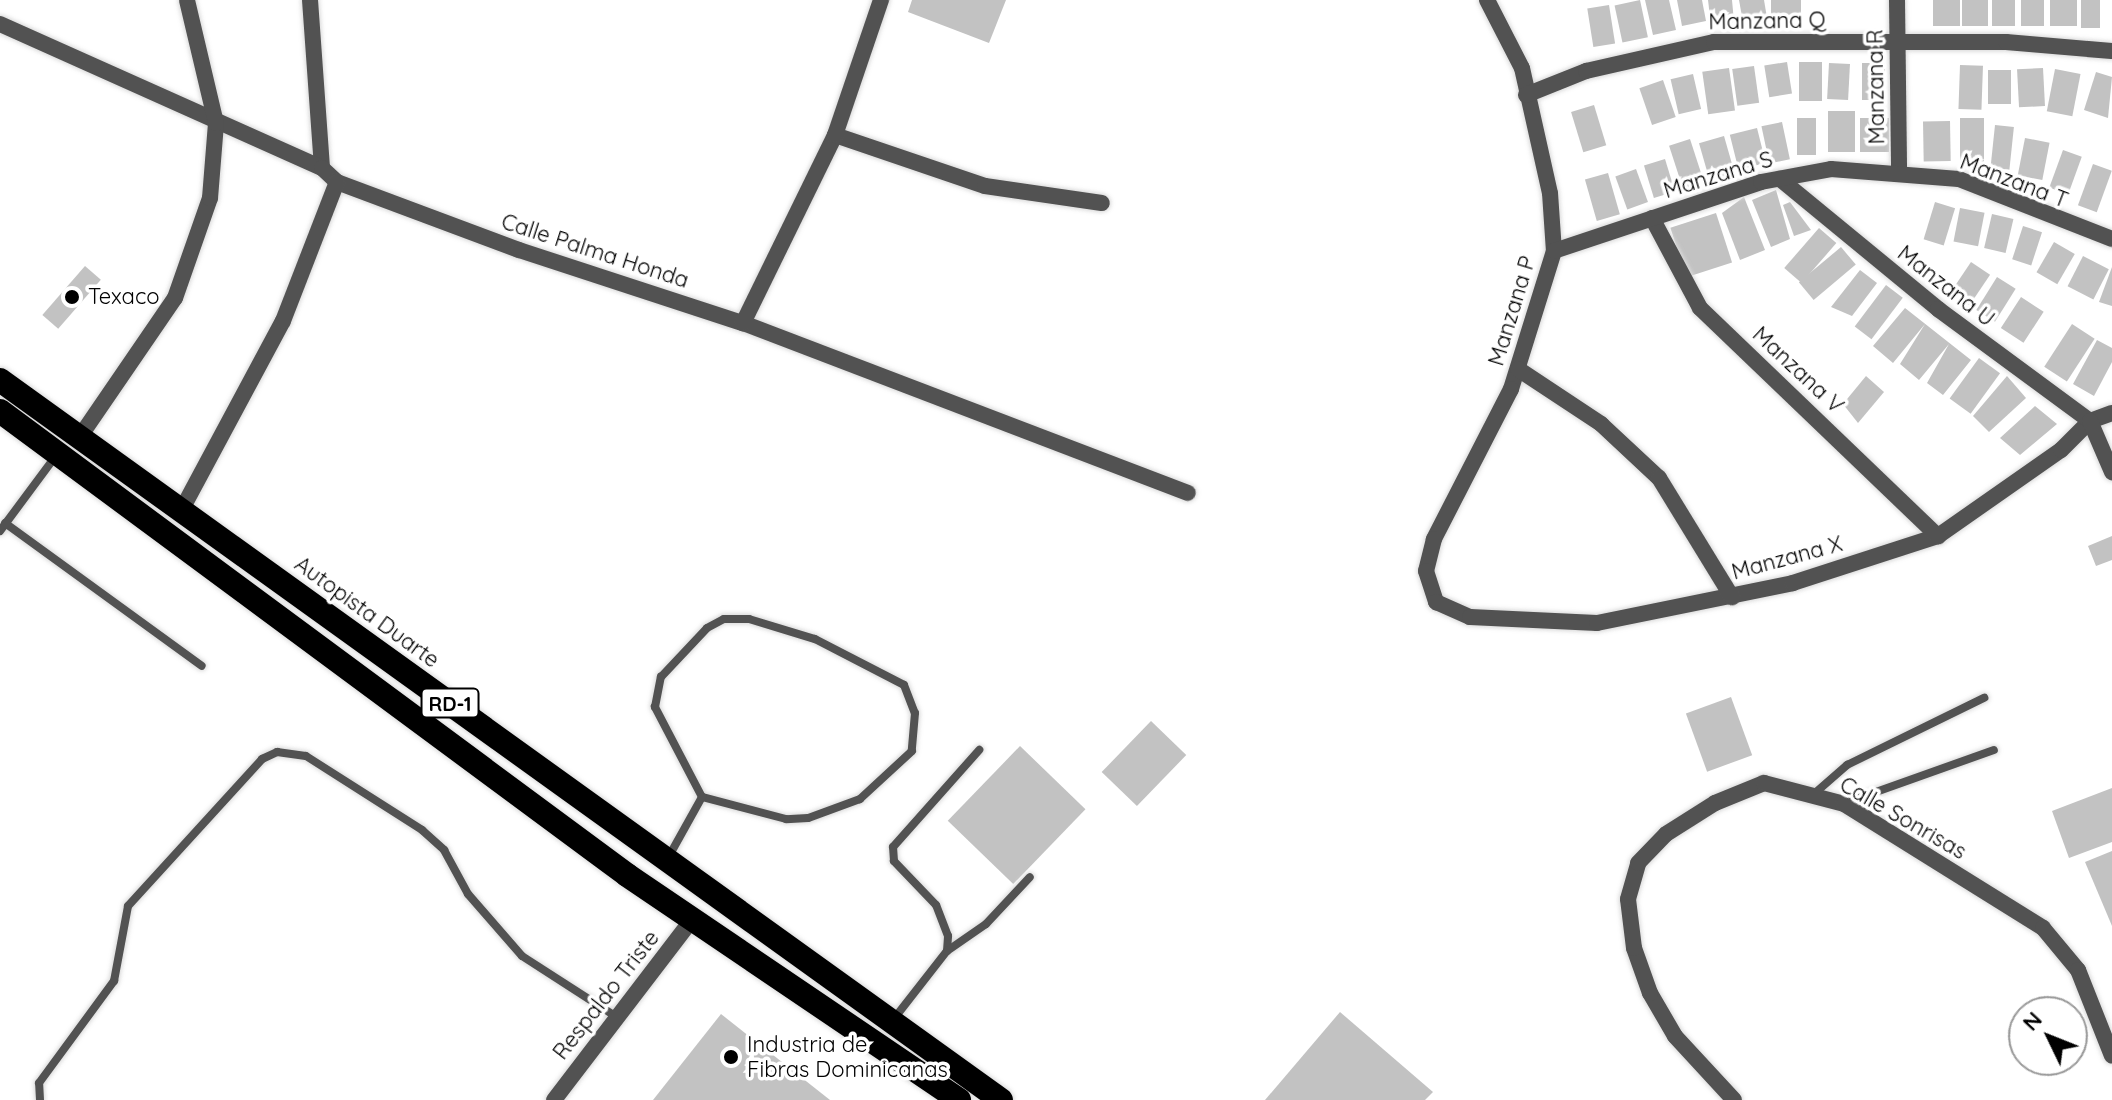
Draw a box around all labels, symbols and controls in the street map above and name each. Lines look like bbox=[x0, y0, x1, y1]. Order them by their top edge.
street label: Manzana Q bbox=[1708, 7, 1826, 35]
street label: Manzana R bbox=[1862, 29, 1890, 145]
street label: Manzana S bbox=[1660, 146, 1776, 204]
street label: Manzana T bbox=[1956, 148, 2072, 214]
street label: Calle Palma Honda bbox=[498, 208, 692, 294]
street label: Manzana U bbox=[1892, 240, 2000, 332]
street label: Manzana P bbox=[1483, 253, 1541, 369]
place label: Texaco bbox=[88, 284, 160, 310]
marker: Texaco bbox=[63, 288, 81, 306]
street label: Manzana V bbox=[1747, 321, 1849, 419]
street label: Manzana X bbox=[1729, 531, 1845, 585]
street label: Autopista Duarte bbox=[290, 551, 444, 673]
road number: RD-1 bbox=[420, 687, 480, 719]
street label: Calle Sonrisas bbox=[1835, 771, 1971, 865]
street label: Respaldo Triste bbox=[547, 925, 665, 1065]
north arrow bbox=[2008, 996, 2088, 1076]
text: N bbox=[2016, 1006, 2048, 1036]
place label: Industria de Fibras Dominicanas bbox=[747, 1031, 948, 1082]
marker: Industria de Fibras Dominicanas bbox=[722, 1048, 740, 1066]

